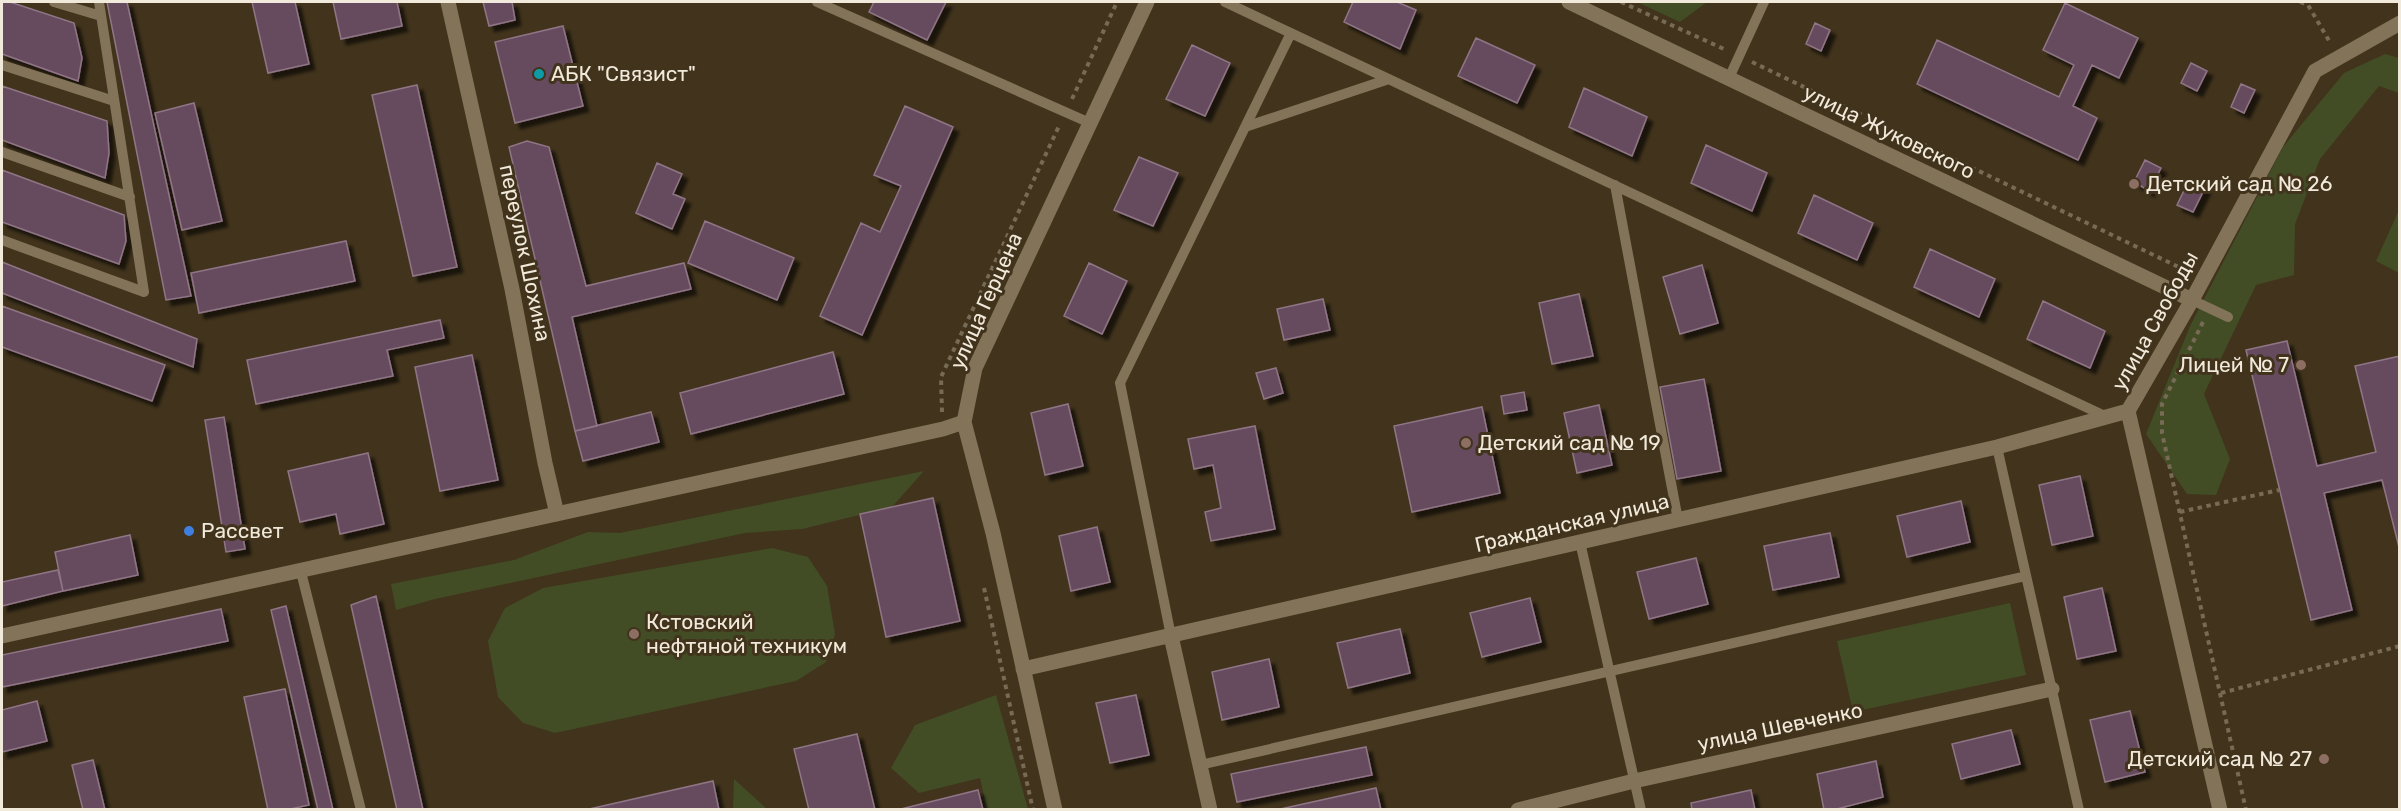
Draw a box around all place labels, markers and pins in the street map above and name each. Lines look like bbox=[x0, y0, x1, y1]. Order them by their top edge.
place label: АБК "Связист" bbox=[551, 61, 696, 86]
marker: АБК "Связист" bbox=[532, 67, 546, 81]
place label: Детский сад № 26 bbox=[2146, 171, 2332, 196]
marker: Детский сад № 26 bbox=[2127, 177, 2141, 191]
place label: Лицей № 7 bbox=[2179, 352, 2289, 377]
marker: Лицей № 7 bbox=[2294, 358, 2308, 372]
place label: Детский сад № 19 bbox=[1478, 430, 1661, 455]
marker: Детский сад № 19 bbox=[1459, 436, 1473, 450]
place label: Рассвет bbox=[201, 518, 284, 543]
marker: Рассвет bbox=[182, 524, 196, 538]
place label: Кстовский нефтяной техникум bbox=[646, 609, 847, 658]
marker: Кстовский нефтяной техникум bbox=[627, 627, 641, 641]
place label: Детский сад № 27 bbox=[2128, 746, 2312, 771]
marker: Детский сад № 27 bbox=[2317, 752, 2331, 766]

